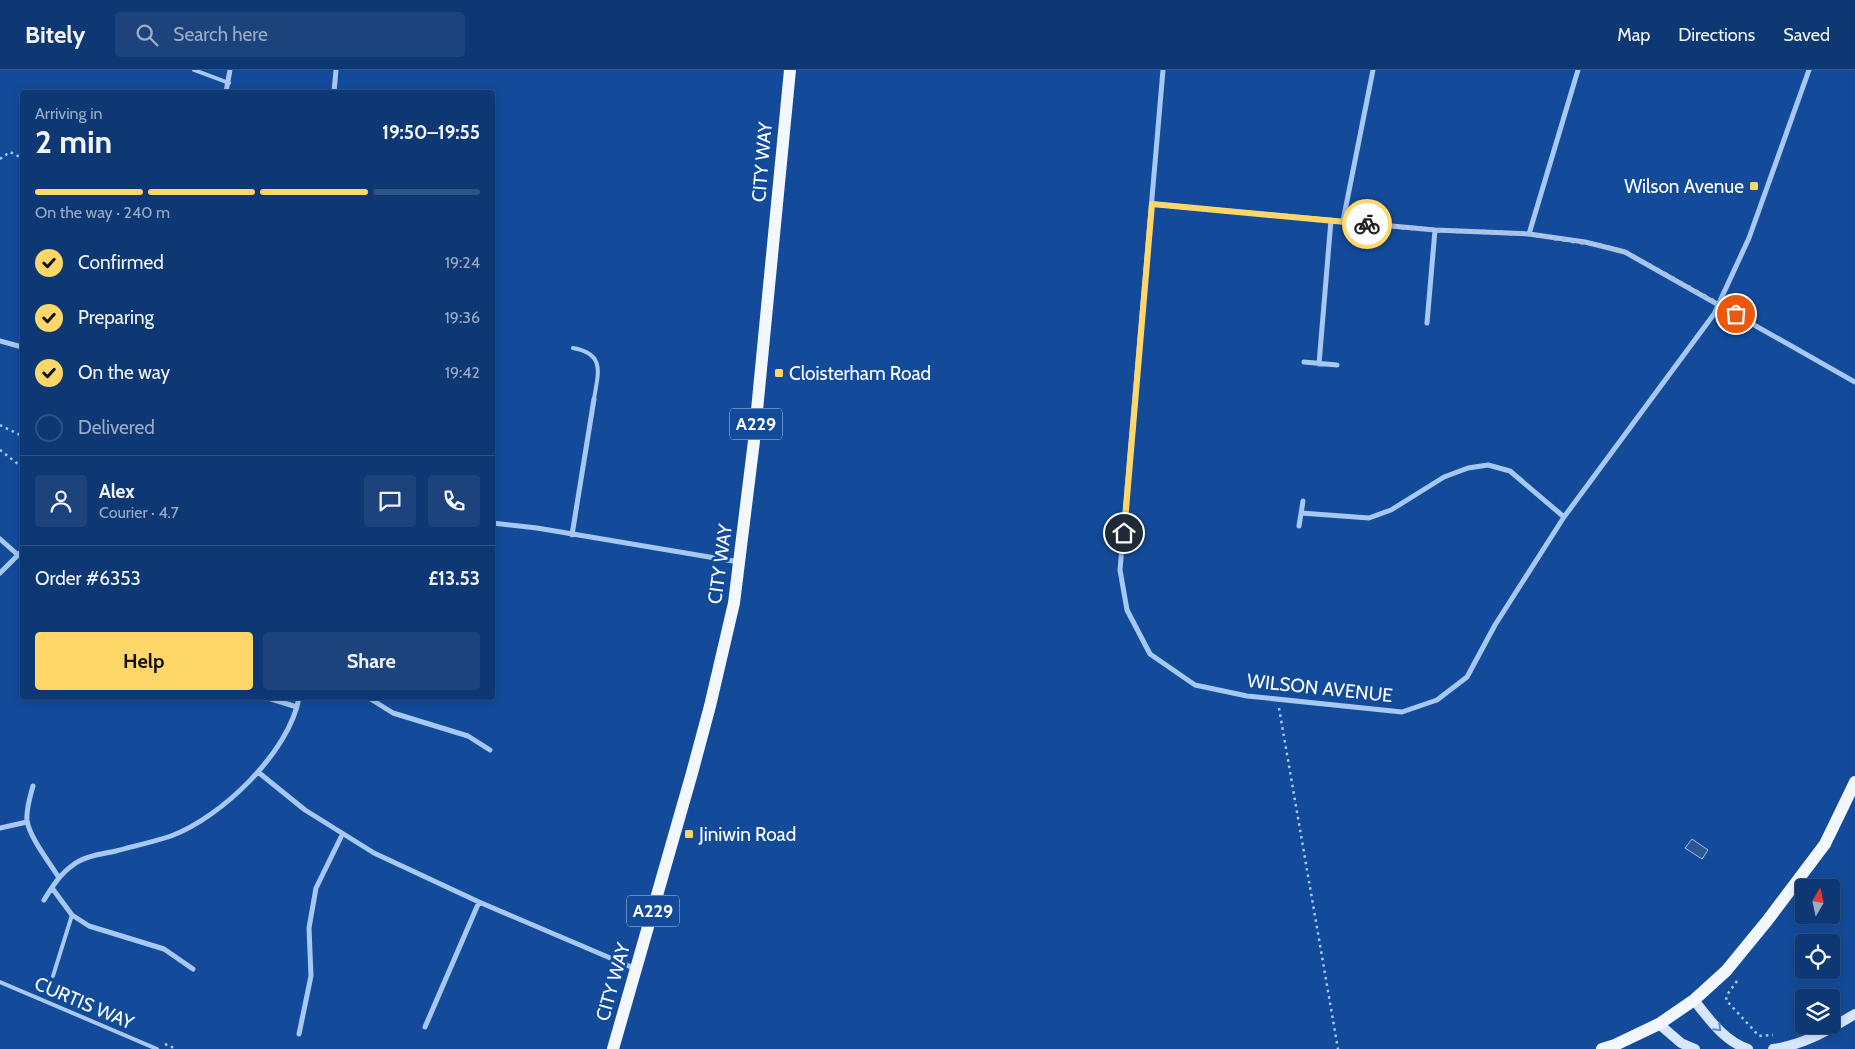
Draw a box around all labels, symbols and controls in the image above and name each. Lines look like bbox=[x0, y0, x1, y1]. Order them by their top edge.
search box bbox=[115, 12, 465, 57]
text: Bitely bbox=[25, 20, 85, 49]
icon: search bbox=[133, 21, 161, 49]
text: Search here bbox=[173, 23, 268, 46]
text: Map bbox=[1617, 24, 1650, 46]
text: Directions bbox=[1678, 24, 1755, 46]
text: Saved bbox=[1783, 24, 1830, 46]
text: Arriving in bbox=[35, 104, 102, 123]
text: 19:50–19:55 bbox=[382, 121, 480, 144]
street label: CITY WAY bbox=[747, 121, 777, 203]
text: 2 min bbox=[35, 122, 112, 161]
place label: Wilson Avenue bbox=[1624, 175, 1744, 198]
marker: Wilson Avenue bbox=[1748, 180, 1760, 192]
courier bbox=[1342, 199, 1392, 249]
text: On the way · 240 m bbox=[35, 203, 170, 222]
icon: bike bbox=[1353, 210, 1381, 238]
icon: check bbox=[35, 249, 63, 277]
text: Confirmed bbox=[78, 251, 164, 274]
text: 19:24 bbox=[445, 253, 480, 272]
pin bbox=[1715, 293, 1757, 335]
icon: bag bbox=[1722, 300, 1750, 328]
icon: check bbox=[35, 304, 63, 332]
text: Preparing bbox=[78, 306, 154, 329]
text: 19:36 bbox=[445, 308, 480, 327]
icon: check bbox=[35, 359, 63, 387]
text: On the way bbox=[78, 361, 170, 384]
place label: Cloisterham Road bbox=[789, 362, 931, 385]
text: 19:42 bbox=[445, 363, 480, 382]
marker: Cloisterham Road bbox=[773, 367, 785, 379]
road number: A229 bbox=[730, 408, 782, 439]
text: Delivered bbox=[78, 416, 155, 439]
button: person bbox=[35, 475, 87, 527]
button: chat bbox=[364, 475, 416, 527]
button: phone bbox=[428, 475, 480, 527]
text: Alex bbox=[99, 480, 135, 503]
text: Courier · 4.7 bbox=[99, 503, 179, 522]
pin bbox=[1103, 512, 1145, 554]
icon: home bbox=[1110, 519, 1138, 547]
street label: CITY WAY bbox=[703, 522, 737, 605]
text: Order #6353 bbox=[35, 567, 141, 590]
text: £13.53 bbox=[428, 567, 480, 590]
button: Help bbox=[35, 632, 253, 690]
button: Share bbox=[263, 632, 480, 690]
street label: WILSON AVENUE bbox=[1246, 669, 1394, 707]
place label: Jiniwin Road bbox=[698, 823, 796, 846]
marker: Jiniwin Road bbox=[683, 828, 695, 840]
north arrow bbox=[1795, 879, 1840, 924]
map controls bbox=[1795, 879, 1840, 1034]
road number: A229 bbox=[627, 896, 679, 926]
button: locate bbox=[1795, 934, 1840, 979]
street label: CITY WAY bbox=[591, 940, 635, 1024]
street label: CURTIS WAY bbox=[31, 972, 137, 1034]
button: layers bbox=[1795, 989, 1840, 1034]
one-way arrow bbox=[1712, 1023, 1721, 1032]

